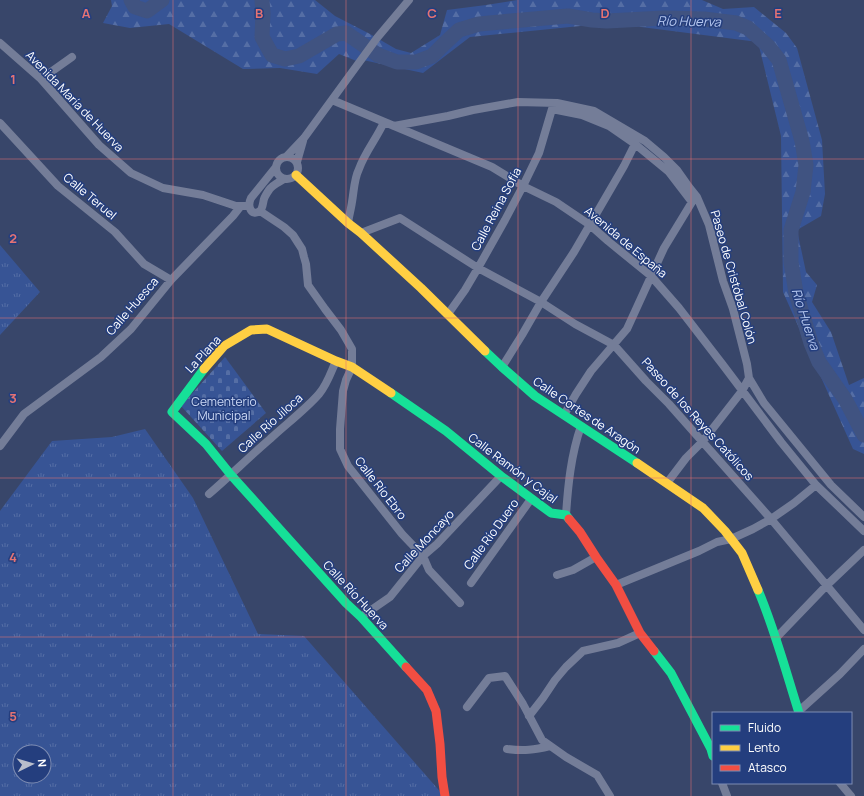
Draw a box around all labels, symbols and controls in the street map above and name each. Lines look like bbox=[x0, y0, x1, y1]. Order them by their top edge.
text: A bbox=[82, 4, 91, 22]
text: B bbox=[255, 4, 263, 22]
text: C bbox=[427, 4, 437, 22]
text: D bbox=[600, 4, 610, 22]
text: E bbox=[774, 4, 782, 22]
water label: Río Huerva bbox=[657, 11, 722, 31]
street label: Avenida María de Huerva bbox=[22, 47, 128, 155]
text: 1 bbox=[10, 70, 16, 88]
street label: Calle Reina Sofía bbox=[467, 164, 525, 254]
street label: Calle Teruel bbox=[60, 169, 120, 223]
street label: Avenida de España bbox=[581, 202, 671, 282]
street label: Paseo de Cristóbal Colón bbox=[707, 208, 761, 346]
text: 2 bbox=[9, 229, 17, 247]
street label: Calle Huesca bbox=[102, 273, 162, 339]
water label: Río Huerva bbox=[788, 286, 825, 353]
street label: La Plana bbox=[181, 331, 225, 377]
street label: Paseo de los Reyes Católicos bbox=[638, 354, 758, 484]
street label: Calle Cortes de Aragón bbox=[530, 373, 644, 457]
text: 3 bbox=[9, 389, 17, 407]
street label: Calle Río Jiloca bbox=[234, 389, 306, 457]
park label: Cementerio Municipal bbox=[191, 393, 257, 424]
street label: Calle Ramón y Cajal bbox=[465, 429, 561, 507]
street label: Calle Río Ebro bbox=[351, 453, 411, 523]
street label: Calle Río Duero bbox=[460, 495, 522, 573]
street label: Calle Moncayo bbox=[390, 506, 458, 576]
text: 4 bbox=[9, 548, 17, 566]
street label: Calle Río Huerva bbox=[319, 557, 393, 633]
text: 5 bbox=[9, 707, 17, 725]
legend bbox=[712, 712, 852, 784]
text: Fluido bbox=[748, 719, 781, 736]
text: Lento bbox=[748, 739, 780, 756]
north arrow bbox=[12, 744, 52, 784]
text: N bbox=[35, 758, 50, 768]
text: Atasco bbox=[748, 759, 787, 776]

